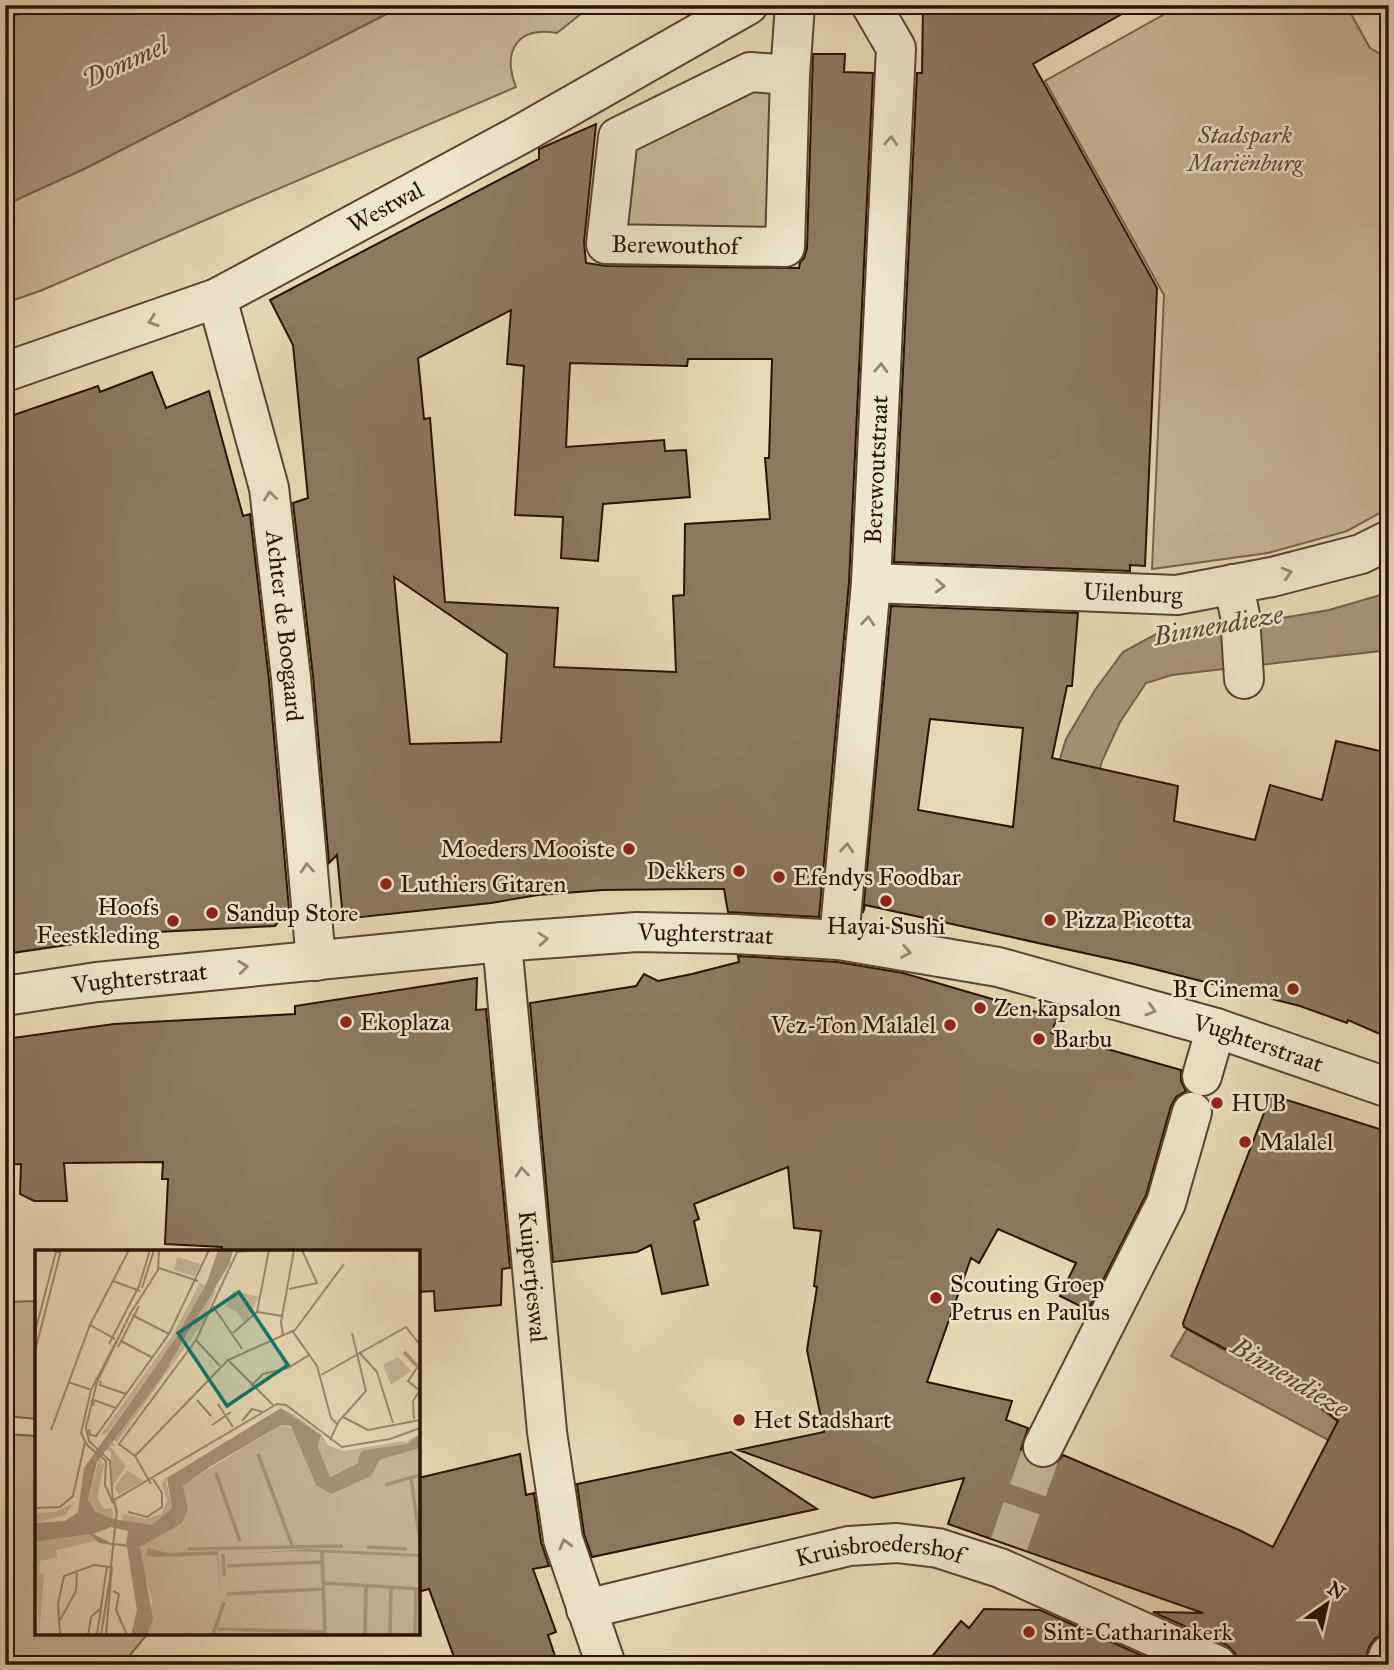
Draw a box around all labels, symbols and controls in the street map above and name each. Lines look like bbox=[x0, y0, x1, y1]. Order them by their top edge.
water label: Dommel bbox=[77, 28, 175, 95]
park label: Stadspark Mariënburg bbox=[1185, 120, 1305, 178]
one-way arrow bbox=[884, 135, 899, 146]
street label: Westwal bbox=[343, 174, 429, 240]
street label: Berewouthof bbox=[611, 229, 743, 261]
one-way arrow bbox=[147, 313, 159, 327]
one-way arrow bbox=[874, 363, 889, 374]
street label: Berewoutstraat bbox=[858, 394, 895, 545]
one-way arrow bbox=[262, 490, 277, 502]
street label: Achter de Boogaard bbox=[259, 528, 310, 723]
one-way arrow bbox=[1281, 567, 1293, 581]
street label: Uilenburg bbox=[1083, 576, 1184, 610]
one-way arrow bbox=[934, 578, 945, 593]
water label: Binnendieze bbox=[1150, 598, 1287, 652]
one-way arrow bbox=[860, 615, 875, 626]
place label: Moeders Mooiste bbox=[440, 834, 615, 864]
marker: Moeders Mooiste bbox=[621, 841, 637, 857]
one-way arrow bbox=[839, 842, 854, 853]
place label: Dekkers bbox=[646, 856, 725, 886]
one-way arrow bbox=[300, 862, 315, 873]
place label: Efendys Foodbar bbox=[793, 862, 961, 892]
marker: Dekkers bbox=[731, 863, 747, 879]
place label: Luthiers Gitaren bbox=[400, 869, 566, 899]
marker: Efendys Foodbar bbox=[771, 869, 787, 885]
marker: Luthiers Gitaren bbox=[378, 876, 394, 892]
place label: Hoofs Feestkleding bbox=[36, 892, 160, 950]
marker: Hayai Sushi bbox=[878, 893, 894, 909]
place label: Sandup Store bbox=[226, 898, 358, 928]
marker: Sandup Store bbox=[204, 905, 220, 921]
place label: Pizza Picotta bbox=[1064, 905, 1192, 935]
place label: Hayai Sushi bbox=[827, 911, 946, 941]
marker: Pizza Picotta bbox=[1042, 912, 1058, 928]
marker: Hoofs Feestkleding bbox=[165, 913, 181, 929]
street label: Vughterstraat bbox=[636, 917, 775, 951]
one-way arrow bbox=[538, 932, 549, 947]
one-way arrow bbox=[900, 943, 912, 958]
street label: Vughterstraat bbox=[69, 956, 209, 1001]
one-way arrow bbox=[237, 960, 249, 975]
place label: B1 Cinema bbox=[1172, 974, 1280, 1004]
marker: B1 Cinema bbox=[1285, 981, 1301, 997]
place label: Zen kapsalon bbox=[994, 993, 1121, 1023]
marker: Zen kapsalon bbox=[972, 1000, 988, 1016]
one-way arrow bbox=[1145, 1002, 1157, 1016]
place label: Ekoplaza bbox=[360, 1007, 451, 1037]
street label: Vughterstraat bbox=[1189, 1007, 1328, 1079]
place label: Vez-Ton Malalel bbox=[770, 1010, 937, 1040]
marker: Ekoplaza bbox=[338, 1014, 354, 1030]
marker: Vez-Ton Malalel bbox=[942, 1017, 958, 1033]
place label: Barbu bbox=[1053, 1024, 1113, 1054]
marker: Barbu bbox=[1031, 1031, 1047, 1047]
place label: HUB bbox=[1231, 1088, 1287, 1118]
marker: HUB bbox=[1209, 1095, 1225, 1111]
place label: Malalel bbox=[1259, 1127, 1334, 1157]
marker: Malalel bbox=[1237, 1134, 1253, 1150]
one-way arrow bbox=[515, 1166, 530, 1177]
street label: Kuipertjeswal bbox=[512, 1209, 554, 1344]
inset map bbox=[35, 1250, 420, 1635]
place label: Scouting Groep Petrus en Paulus bbox=[950, 1269, 1110, 1327]
marker: Scouting Groep Petrus en Paulus bbox=[928, 1290, 944, 1306]
water label: Binnendieze bbox=[1225, 1329, 1355, 1425]
place label: Het Stadshart bbox=[753, 1405, 892, 1435]
marker: Het Stadshart bbox=[731, 1412, 747, 1428]
street label: Kruisbroedershof bbox=[792, 1527, 971, 1573]
one-way arrow bbox=[559, 1538, 574, 1550]
north arrow bbox=[1292, 1568, 1362, 1638]
text: N bbox=[1323, 1576, 1349, 1604]
place label: Sint-Catharinakerk bbox=[1043, 1617, 1234, 1647]
marker: Sint-Catharinakerk bbox=[1021, 1624, 1037, 1640]

